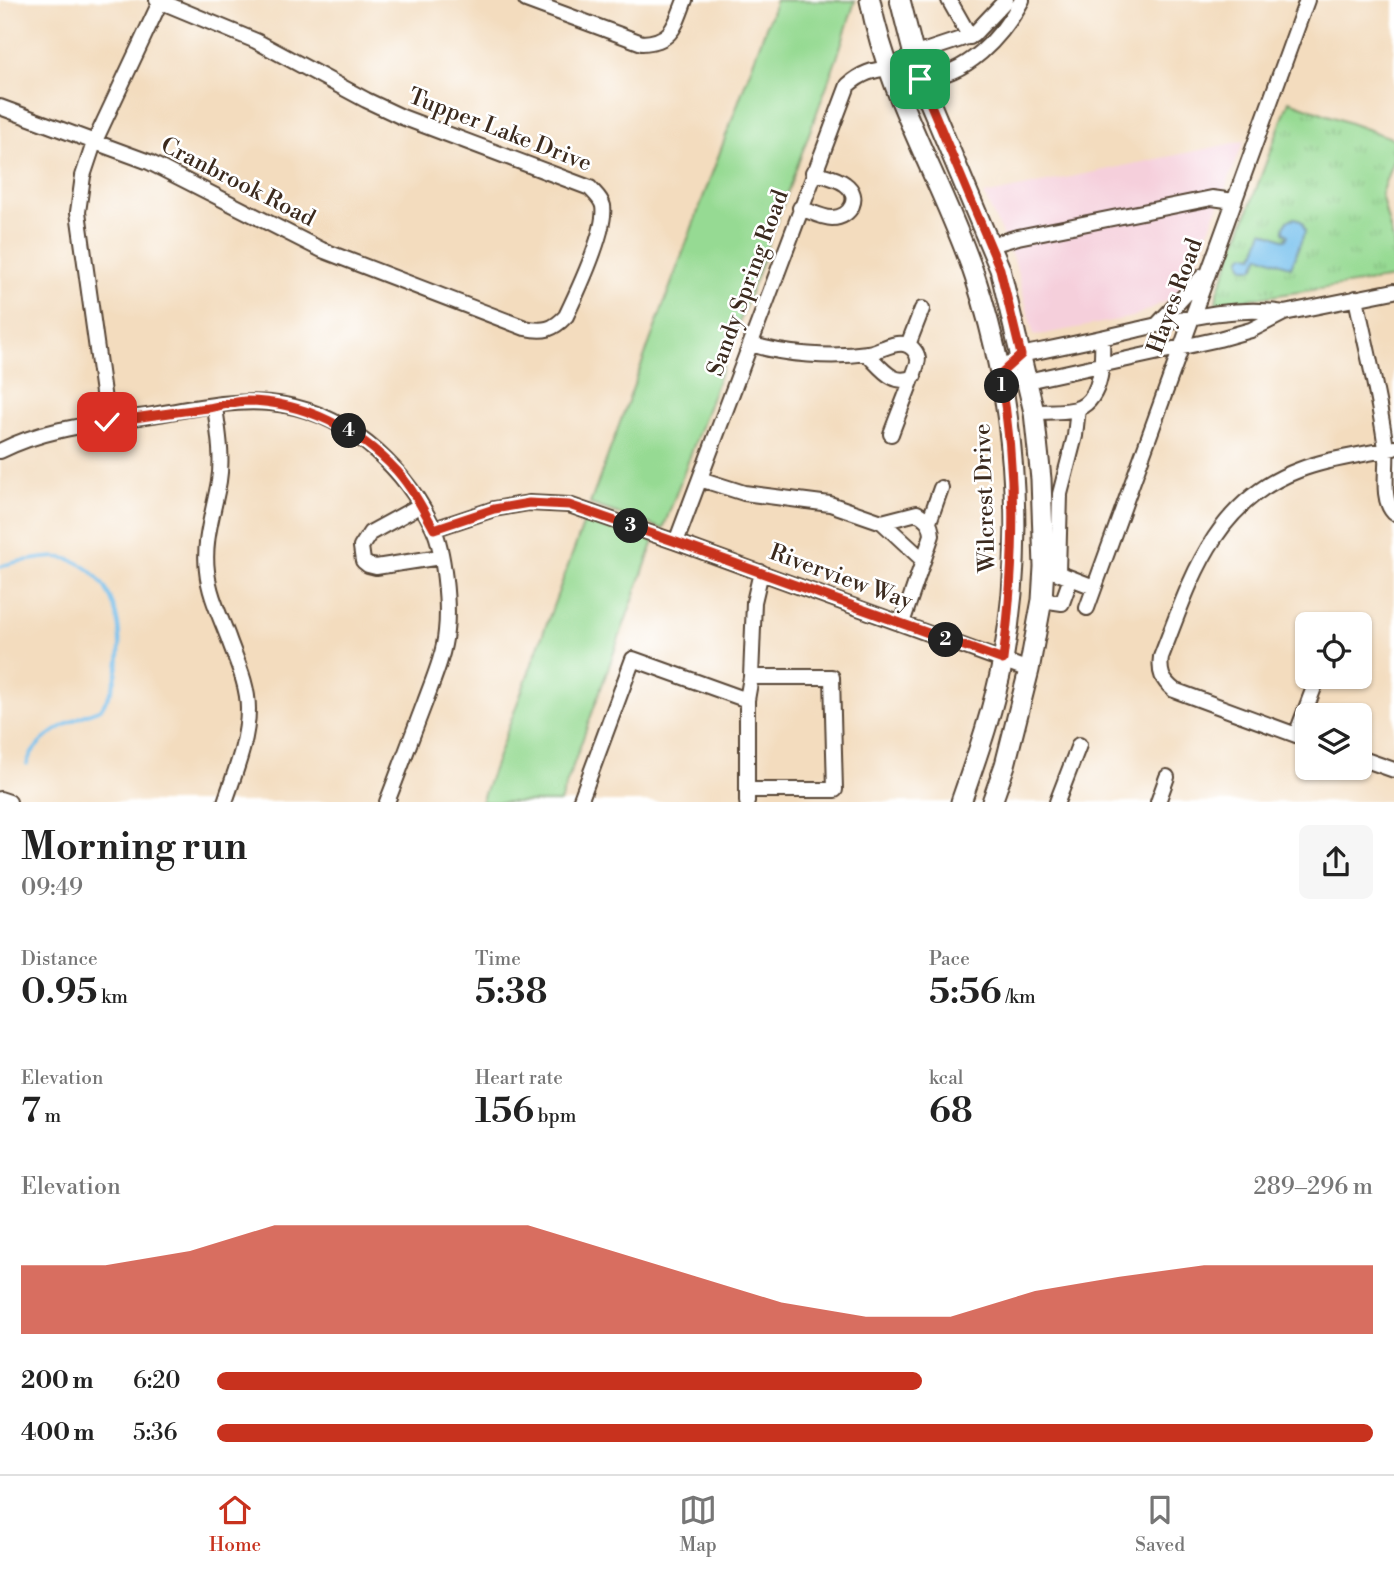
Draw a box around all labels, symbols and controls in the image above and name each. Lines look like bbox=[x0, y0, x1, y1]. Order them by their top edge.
pin bbox=[890, 49, 950, 109]
icon: arrive bbox=[901, 60, 939, 98]
street label: Tupper Lake Drive bbox=[404, 82, 596, 178]
street label: Cranbrook Road bbox=[156, 131, 320, 233]
street label: Sandy Spring Road bbox=[701, 186, 795, 380]
street label: Hayes Road bbox=[1141, 235, 1209, 357]
pin: 1 bbox=[984, 368, 1020, 404]
text: 1 bbox=[997, 373, 1006, 397]
pin bbox=[77, 392, 137, 452]
icon: check bbox=[88, 403, 126, 441]
pin: 4 bbox=[332, 414, 366, 448]
text: 4 bbox=[342, 418, 355, 442]
street label: Wilcrest Drive bbox=[968, 423, 1002, 574]
pin: 3 bbox=[614, 508, 648, 544]
text: 3 bbox=[625, 513, 636, 537]
street label: Riverview Way bbox=[766, 538, 917, 616]
map controls bbox=[1295, 612, 1372, 780]
button: locate bbox=[1295, 612, 1372, 689]
pin: 2 bbox=[928, 622, 964, 658]
text: 2 bbox=[940, 627, 951, 651]
button: layers bbox=[1295, 703, 1372, 780]
text: Morning run bbox=[21, 824, 247, 871]
button: share bbox=[1299, 825, 1373, 899]
text: 09:49 bbox=[21, 874, 83, 902]
text: Distance bbox=[21, 947, 98, 971]
text: Time bbox=[475, 947, 521, 971]
text: Pace bbox=[929, 947, 970, 971]
text: 0.95 bbox=[21, 971, 97, 1014]
text: 5:38 bbox=[475, 971, 547, 1014]
text: 5:56 bbox=[929, 971, 1002, 1014]
text: km bbox=[97, 985, 128, 1009]
text: /km bbox=[1002, 985, 1036, 1009]
text: Elevation bbox=[21, 1066, 103, 1090]
text: Heart rate bbox=[475, 1066, 563, 1090]
text: kcal bbox=[929, 1066, 963, 1090]
text: 7 bbox=[21, 1090, 41, 1133]
text: 156 bbox=[475, 1090, 534, 1133]
text: 68 bbox=[929, 1090, 973, 1133]
text: m bbox=[41, 1104, 61, 1128]
text: bpm bbox=[534, 1104, 576, 1128]
text: Elevation bbox=[21, 1173, 121, 1201]
text: 289–296 m bbox=[1254, 1173, 1373, 1201]
text: 200 m bbox=[21, 1367, 93, 1395]
text: 6:20 bbox=[133, 1367, 181, 1395]
text: 400 m bbox=[21, 1419, 94, 1447]
text: 5:36 bbox=[133, 1419, 178, 1447]
tab: Home bbox=[209, 1491, 261, 1557]
tab: Map bbox=[679, 1491, 717, 1557]
tab: Saved bbox=[1135, 1491, 1185, 1557]

